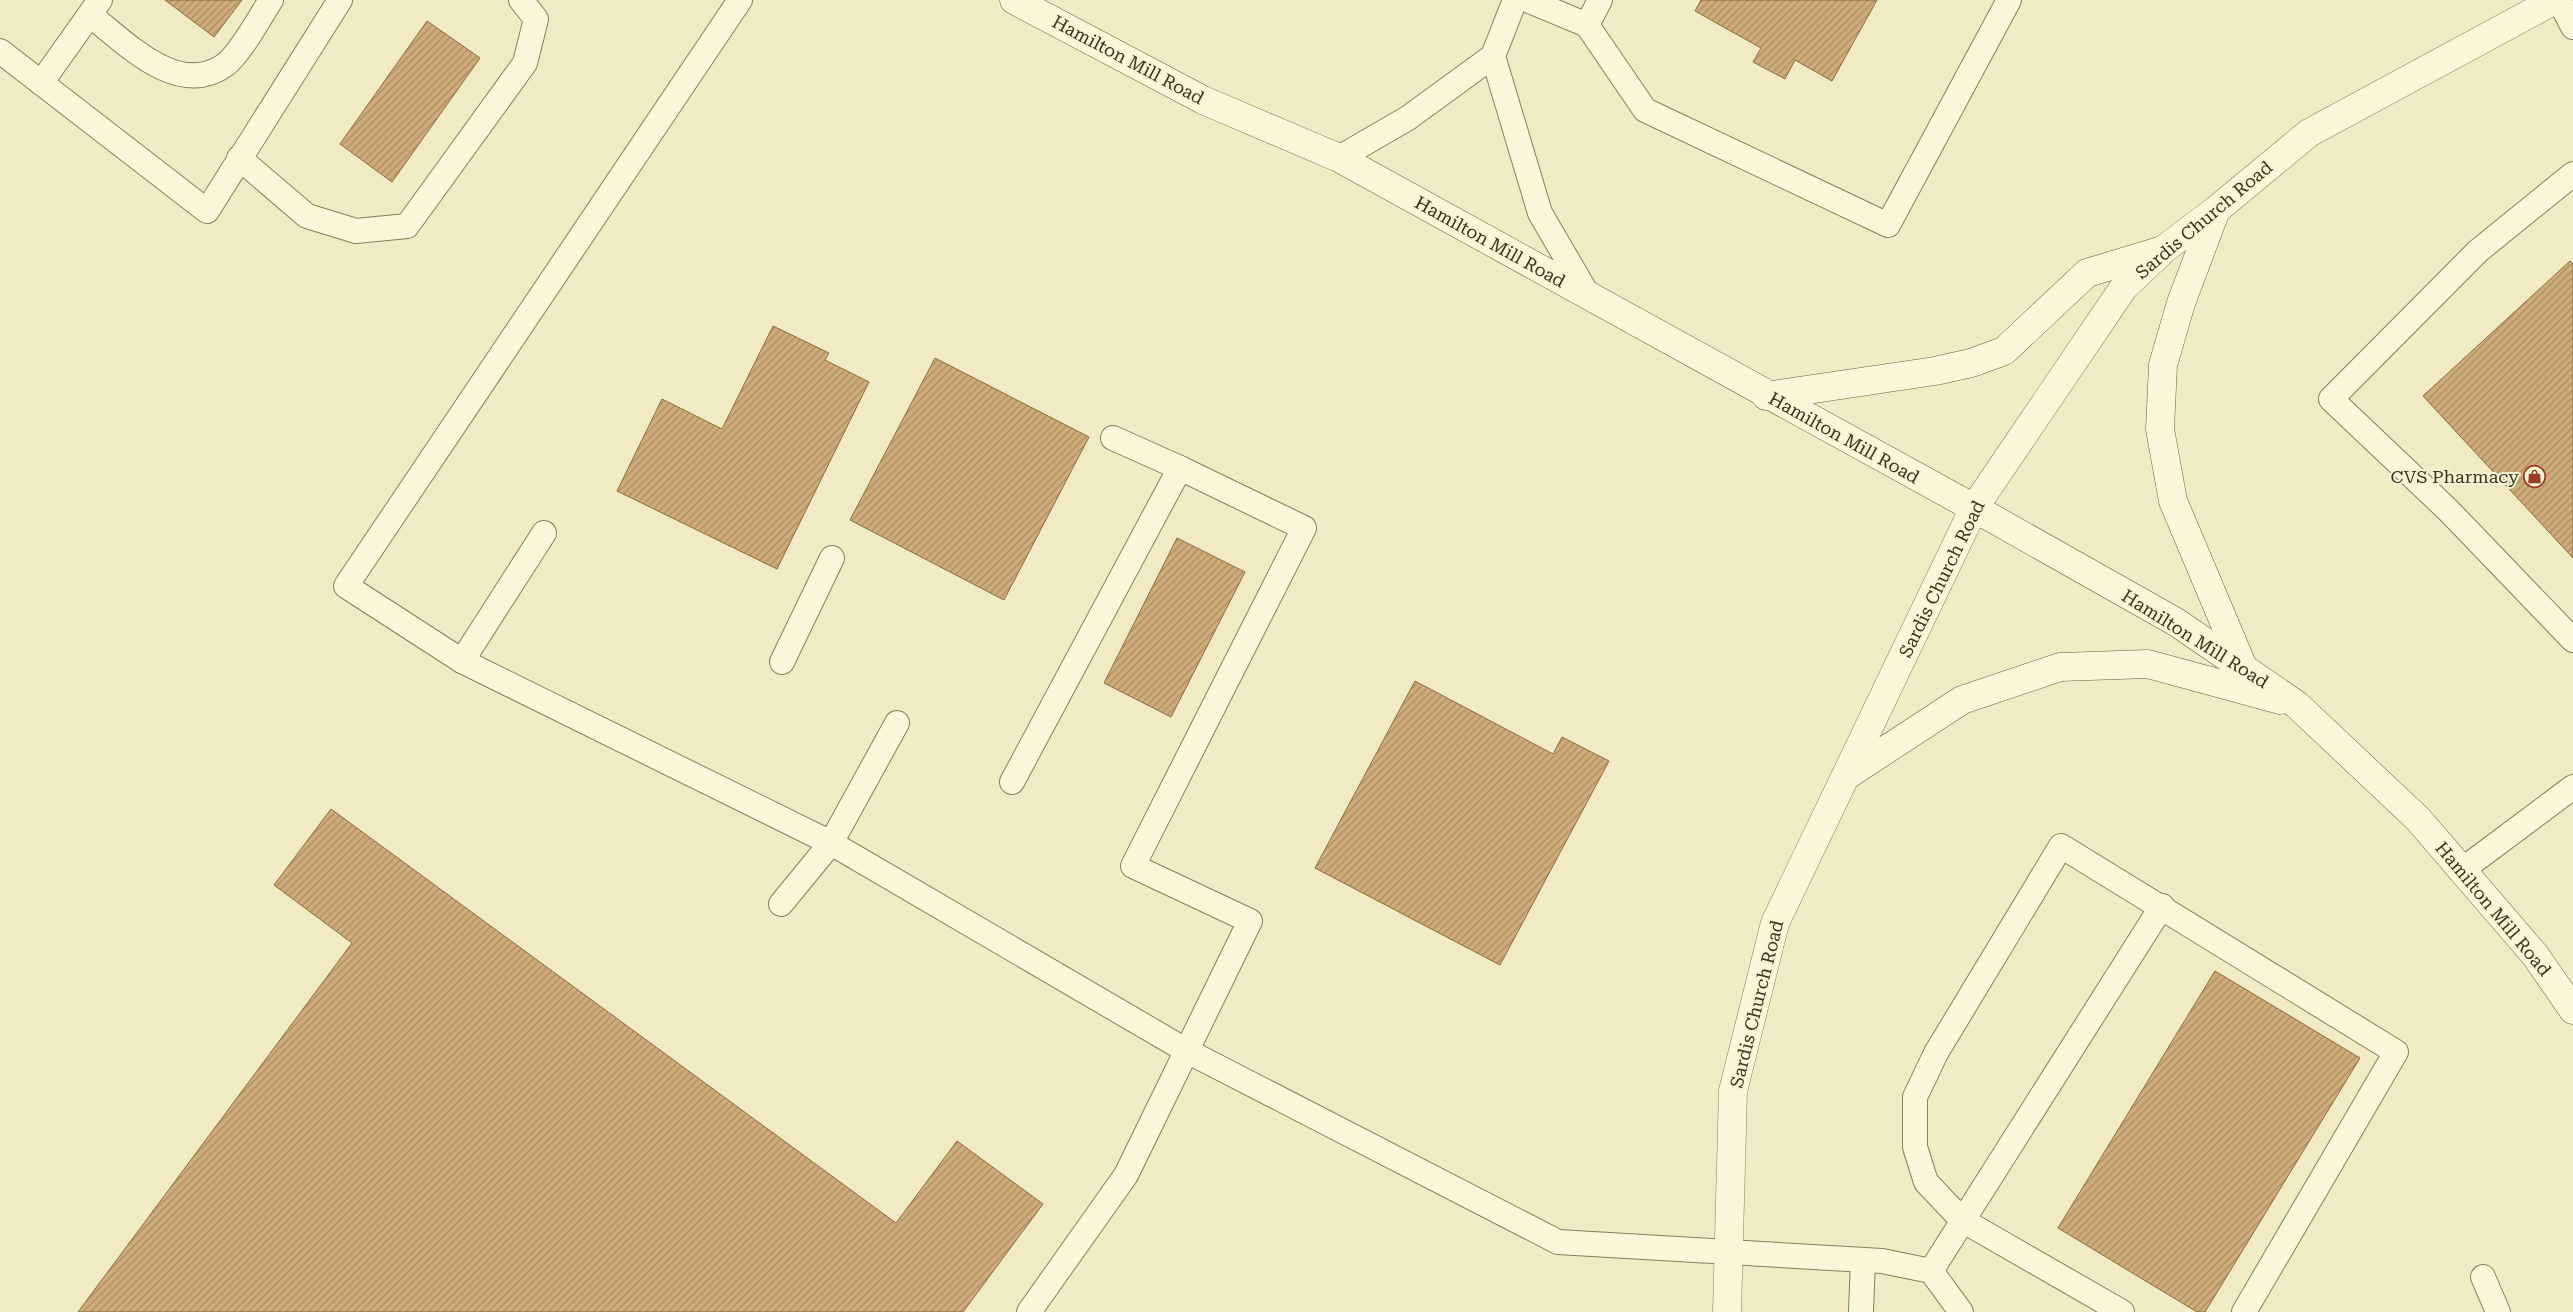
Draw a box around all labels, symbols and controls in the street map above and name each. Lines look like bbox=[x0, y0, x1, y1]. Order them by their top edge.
street label: Hamilton Mill Road bbox=[1049, 11, 1208, 109]
street label: Sardis Church Road bbox=[2131, 156, 2277, 283]
street label: Hamilton Mill Road bbox=[1411, 191, 1570, 292]
street label: Hamilton Mill Road bbox=[1765, 387, 1924, 488]
shop icon: CVS Pharmacy bbox=[2523, 465, 2547, 489]
place label: CVS Pharmacy bbox=[2391, 466, 2519, 487]
street label: Sardis Church Road bbox=[1894, 496, 1989, 661]
street label: Hamilton Mill Road bbox=[2118, 585, 2273, 692]
street label: Hamilton Mill Road bbox=[2431, 837, 2556, 980]
street label: Sardis Church Road bbox=[1726, 917, 1788, 1090]

